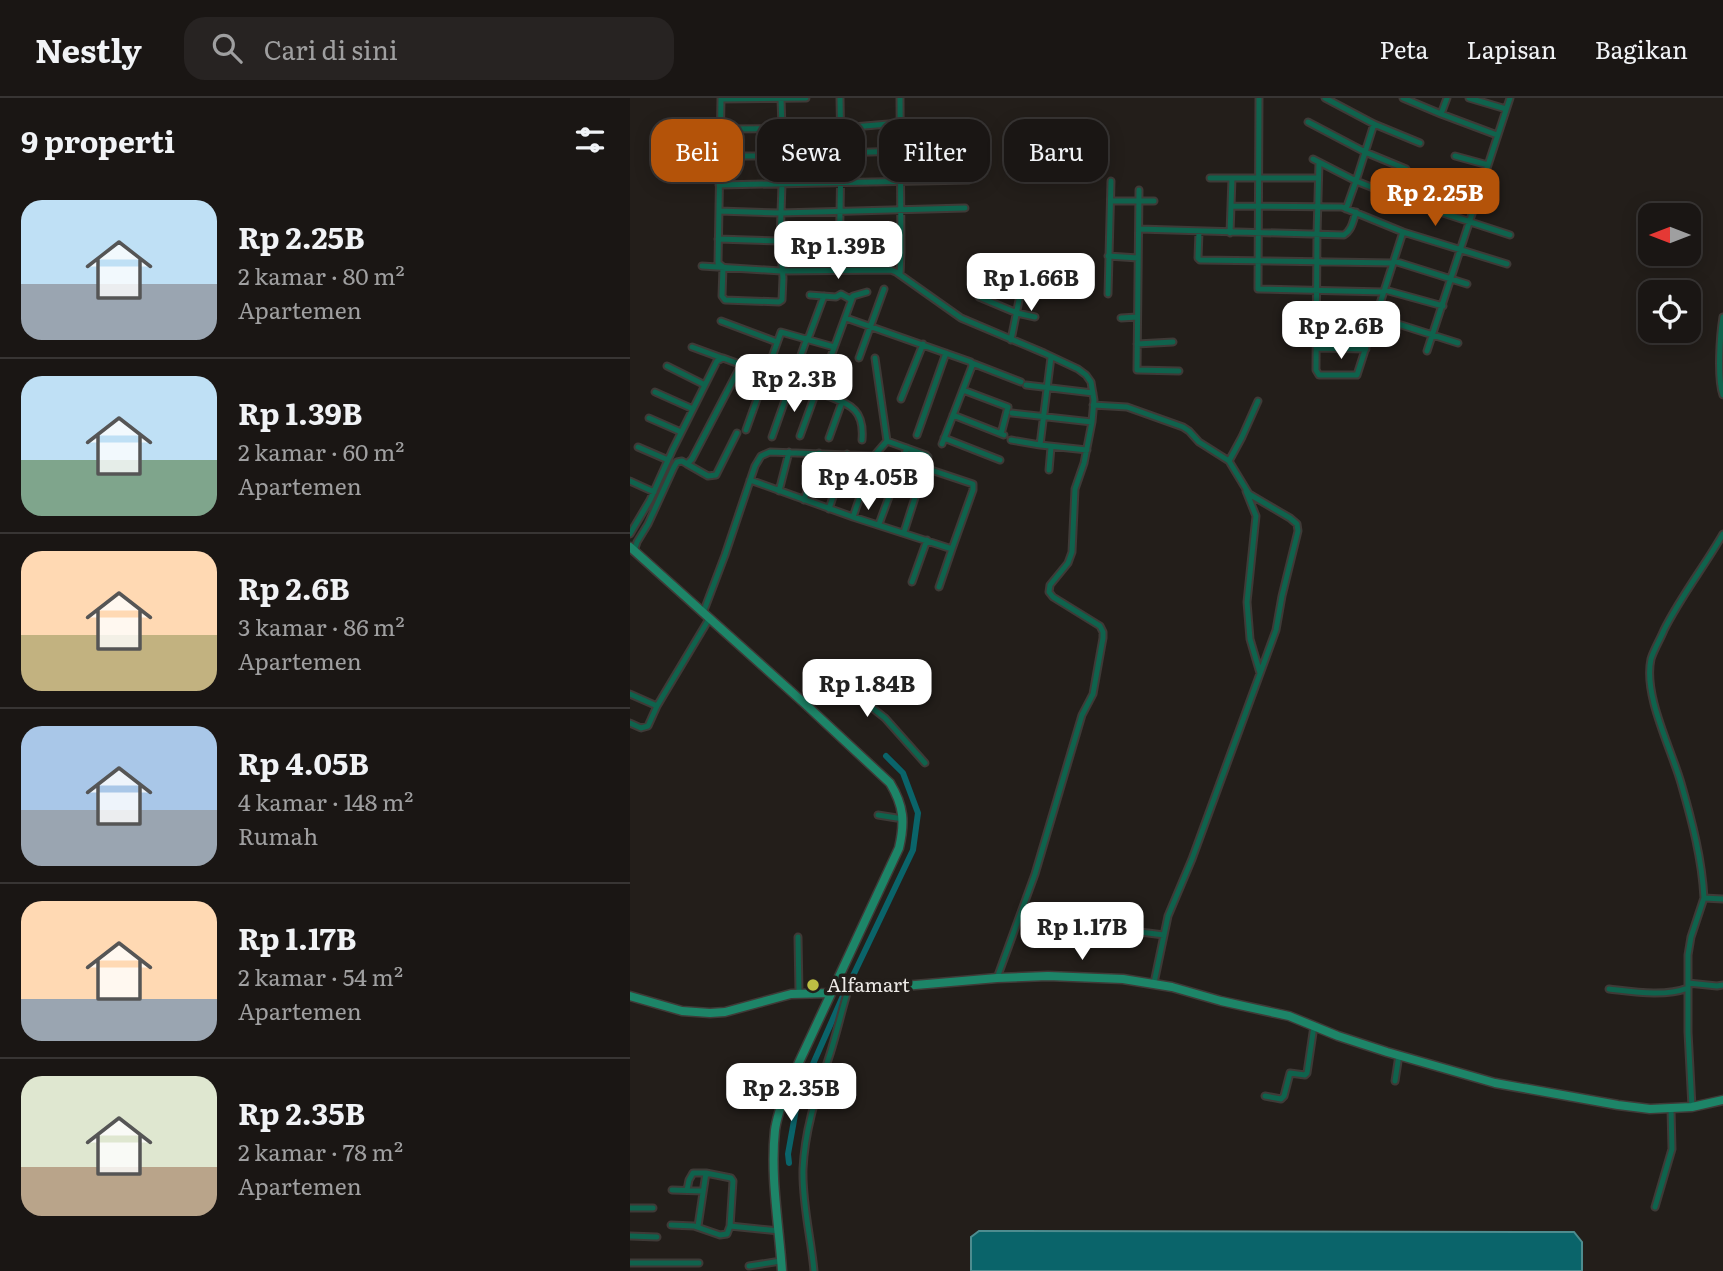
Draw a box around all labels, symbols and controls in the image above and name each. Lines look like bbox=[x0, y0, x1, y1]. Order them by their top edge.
search box bbox=[184, 17, 674, 80]
text: Nestly bbox=[35, 24, 142, 73]
icon: search bbox=[208, 29, 246, 67]
text: Cari di sini bbox=[264, 29, 398, 68]
text: Peta bbox=[1379, 31, 1428, 66]
text: Lapisan bbox=[1466, 31, 1557, 66]
text: Bagikan bbox=[1595, 31, 1688, 66]
text: 9 properti bbox=[21, 118, 175, 162]
chip: Beli bbox=[651, 119, 743, 182]
chip: Sewa bbox=[757, 119, 865, 182]
chip: Filter bbox=[879, 119, 990, 182]
chip: Baru bbox=[1004, 119, 1108, 182]
icon: filters bbox=[571, 121, 609, 159]
pin: Rp 2.25B bbox=[1363, 169, 1507, 228]
text: Rp 2.25B bbox=[1386, 174, 1484, 208]
north arrow bbox=[1638, 203, 1701, 266]
map controls bbox=[1638, 203, 1701, 343]
text: Rp 2.25B bbox=[238, 214, 365, 258]
pin: Rp 1.39B bbox=[766, 222, 910, 281]
text: Rp 1.39B bbox=[790, 227, 886, 261]
icon: home bbox=[77, 228, 161, 312]
pin: Rp 1.66B bbox=[959, 254, 1103, 313]
text: 2 kamar · 80 m² bbox=[238, 258, 405, 292]
text: Rp 1.66B bbox=[983, 259, 1079, 293]
button: locate bbox=[1638, 280, 1701, 343]
text: Apartemen bbox=[238, 292, 362, 326]
pin: Rp 2.6B bbox=[1276, 302, 1406, 361]
text: Rp 2.6B bbox=[1298, 307, 1384, 341]
pin: Rp 2.3B bbox=[729, 354, 859, 414]
text: Rp 2.3B bbox=[751, 360, 837, 394]
text: Rp 1.39B bbox=[238, 390, 363, 434]
icon: home bbox=[77, 404, 161, 488]
text: 2 kamar · 60 m² bbox=[238, 434, 404, 468]
pin: Rp 4.05B bbox=[796, 452, 940, 512]
text: Rp 4.05B bbox=[818, 458, 918, 492]
text: Apartemen bbox=[238, 468, 362, 502]
text: Rp 2.6B bbox=[238, 565, 350, 609]
icon: home bbox=[77, 579, 161, 663]
text: 3 kamar · 86 m² bbox=[238, 609, 405, 643]
text: Apartemen bbox=[238, 643, 362, 677]
pin: Rp 1.84B bbox=[795, 660, 939, 719]
text: Rp 1.84B bbox=[819, 665, 915, 699]
text: Rp 4.05B bbox=[238, 740, 369, 784]
icon: home bbox=[77, 754, 161, 838]
text: 4 kamar · 148 m² bbox=[238, 784, 414, 818]
text: Rumah bbox=[238, 818, 318, 852]
pin: Rp 1.17B bbox=[1010, 902, 1154, 962]
text: Rp 1.17B bbox=[1037, 908, 1127, 942]
text: Rp 1.17B bbox=[238, 915, 356, 959]
icon: home bbox=[77, 929, 161, 1013]
text: 2 kamar · 54 m² bbox=[238, 959, 403, 993]
place label: Alfamart bbox=[827, 970, 910, 998]
marker: Alfamart bbox=[805, 977, 821, 993]
text: Apartemen bbox=[238, 993, 362, 1027]
pin: Rp 2.35B bbox=[719, 1063, 863, 1123]
text: Rp 2.35B bbox=[742, 1069, 840, 1103]
text: Rp 2.35B bbox=[238, 1090, 365, 1134]
icon: home bbox=[77, 1104, 161, 1188]
text: 2 kamar · 78 m² bbox=[238, 1134, 403, 1168]
text: Apartemen bbox=[238, 1168, 362, 1202]

